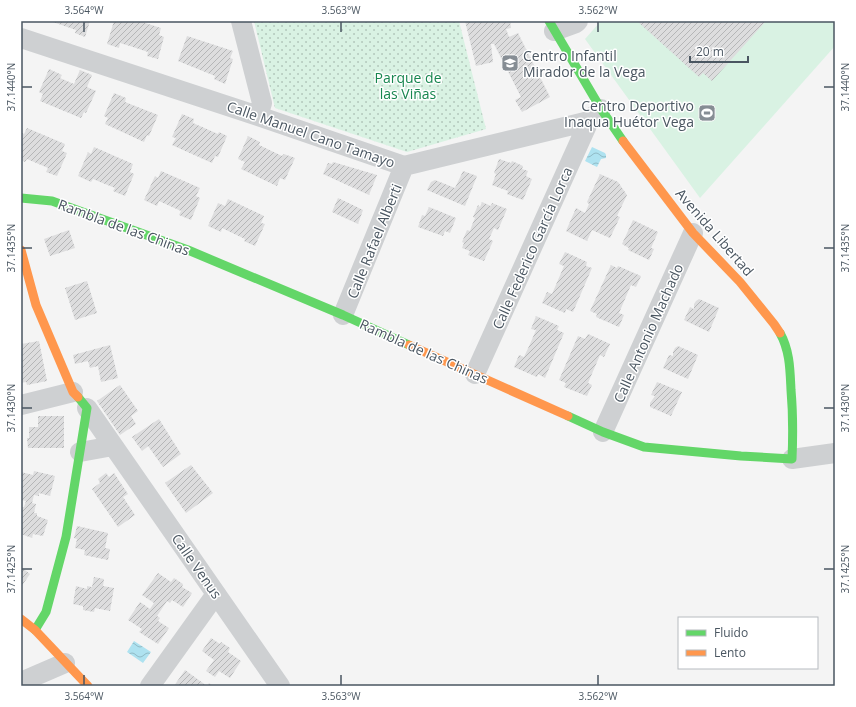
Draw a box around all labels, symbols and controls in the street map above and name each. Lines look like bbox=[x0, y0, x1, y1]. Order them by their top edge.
text: 3.564°W bbox=[64, 3, 104, 17]
text: 3.563°W bbox=[321, 3, 361, 17]
text: 3.562°W bbox=[578, 3, 618, 17]
scale bar bbox=[690, 38, 748, 64]
text: 20 m bbox=[696, 43, 724, 60]
place label: Centro Infantil Mirador de la Vega bbox=[523, 46, 646, 81]
school or university icon: Centro Infantil Mirador de la Vega bbox=[500, 53, 520, 73]
text: 37.1440°N bbox=[4, 63, 18, 111]
text: 37.1440°N bbox=[838, 63, 852, 111]
park label: Parque de las Viñas bbox=[375, 68, 442, 103]
street label: Calle Manuel Cano Tamayo bbox=[224, 96, 398, 172]
place label: Centro Deportivo Inaqua Huétor Vega bbox=[564, 96, 694, 131]
sports icon: Centro Deportivo Inaqua Huétor Vega bbox=[697, 103, 717, 123]
street label: Calle Federico García Lorca bbox=[488, 164, 576, 332]
street label: Calle Rafael Alberti bbox=[342, 181, 406, 301]
street label: Avenida Libertad bbox=[672, 184, 758, 280]
street label: Rambla de las Chinas bbox=[56, 194, 193, 260]
text: 37.1435°N bbox=[4, 224, 18, 272]
text: 37.1435°N bbox=[838, 224, 852, 272]
street label: Calle Antonio Machado bbox=[609, 260, 687, 406]
street label: Rambla de las Chinas bbox=[357, 314, 491, 388]
text: 37.1430°N bbox=[4, 384, 18, 432]
text: 37.1430°N bbox=[838, 384, 852, 432]
street label: Calle Venus bbox=[168, 530, 227, 603]
text: 37.1425°N bbox=[4, 545, 18, 593]
text: 37.1425°N bbox=[838, 545, 852, 593]
legend bbox=[678, 617, 818, 669]
text: Fluido bbox=[714, 624, 748, 641]
text: Lento bbox=[714, 644, 746, 661]
text: 3.564°W bbox=[64, 689, 104, 703]
text: 3.563°W bbox=[321, 689, 361, 703]
text: 3.562°W bbox=[578, 689, 618, 703]

